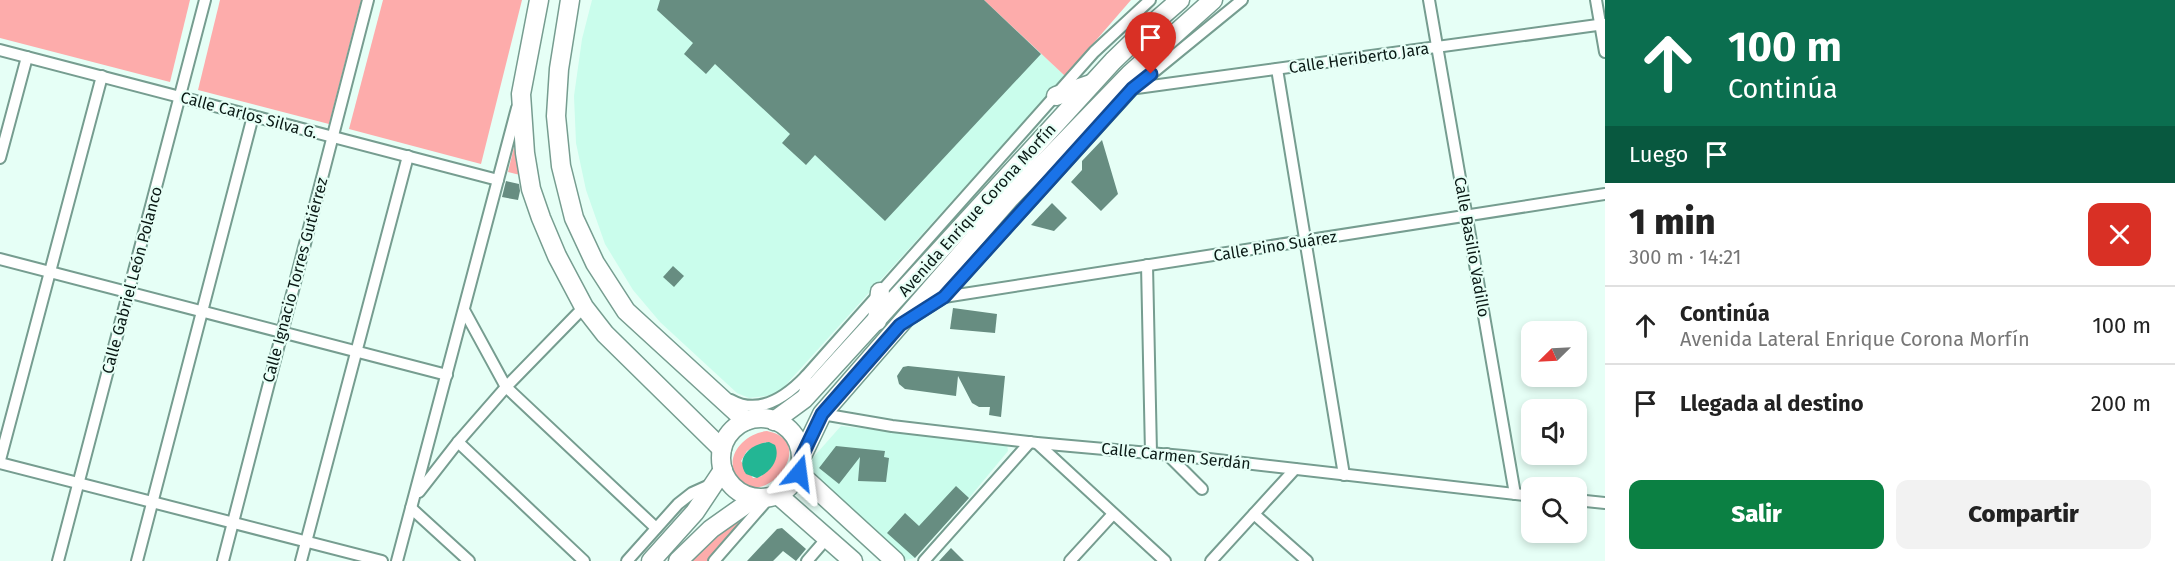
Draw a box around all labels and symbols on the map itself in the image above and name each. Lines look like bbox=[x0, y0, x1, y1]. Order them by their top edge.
pin bbox=[1125, 12, 1176, 74]
street label: Calle Heriberto Jara bbox=[1288, 39, 1430, 77]
street label: Calle Carlos Silva G. bbox=[178, 88, 320, 142]
street label: Avenida Enrique Corona Morfín bbox=[894, 120, 1060, 300]
street label: Calle Ignacio Torres Gutiérrez bbox=[258, 175, 332, 385]
street label: Calle Basilio Vadillo bbox=[1450, 175, 1494, 319]
street label: Calle Gabriel León Polanco bbox=[98, 184, 166, 376]
street label: Calle Pino Suárez bbox=[1212, 227, 1338, 265]
north arrow bbox=[1521, 321, 1587, 387]
street label: Calle Carmen Serdán bbox=[1100, 439, 1252, 473]
position arrow bbox=[767, 441, 831, 505]

